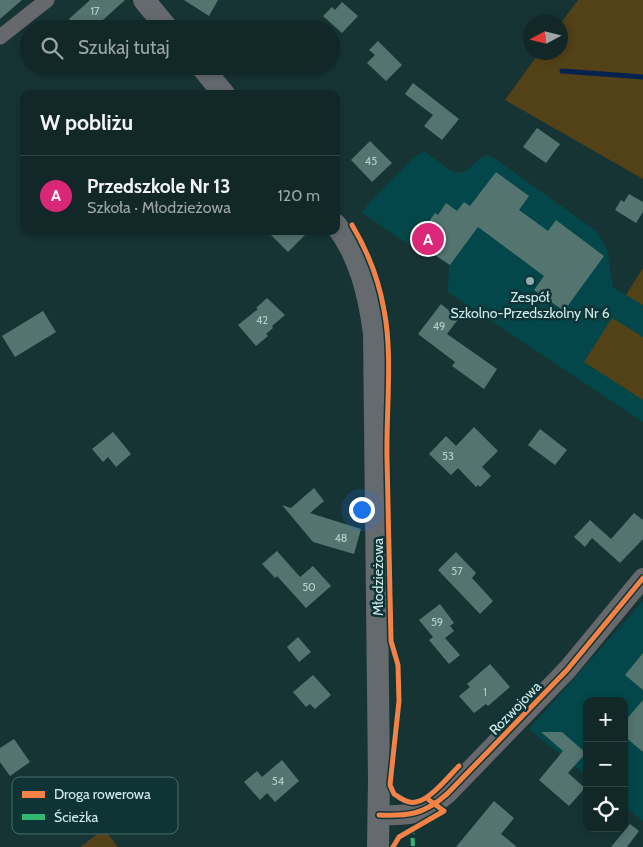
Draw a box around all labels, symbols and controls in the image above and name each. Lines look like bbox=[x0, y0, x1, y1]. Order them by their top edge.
house number: 17 bbox=[90, 4, 100, 18]
north arrow bbox=[523, 15, 568, 60]
search box bbox=[20, 20, 340, 75]
icon: search bbox=[38, 34, 66, 62]
text: Szukaj tutaj bbox=[78, 36, 170, 59]
text: W pobliżu bbox=[40, 110, 133, 135]
house number: 45 bbox=[365, 154, 377, 168]
text: Przedszkole Nr 13 bbox=[87, 175, 231, 198]
text: A bbox=[51, 186, 61, 205]
text: 120 m bbox=[278, 186, 320, 205]
text: Szkoła · Młodzieżowa bbox=[87, 198, 231, 217]
pin: A bbox=[412, 220, 444, 258]
marker: Zespół Szkolno-Przedszkolny Nr 6 bbox=[524, 275, 536, 287]
place label: Zespół Szkolno-Przedszkolny Nr 6 bbox=[450, 288, 610, 322]
house number: 42 bbox=[256, 313, 268, 327]
house number: 49 bbox=[433, 319, 445, 333]
house number: 53 bbox=[442, 449, 454, 463]
your location bbox=[349, 497, 375, 523]
house number: 48 bbox=[334, 531, 348, 545]
street label: Młodzieżowa bbox=[369, 538, 387, 616]
house number: 57 bbox=[451, 564, 463, 578]
house number: 50 bbox=[302, 580, 316, 594]
house number: 59 bbox=[431, 615, 443, 629]
street label: Rozwojowa bbox=[485, 677, 545, 739]
house number: 1 bbox=[483, 685, 487, 699]
map controls bbox=[583, 697, 628, 832]
button: + bbox=[583, 697, 628, 742]
button: − bbox=[583, 742, 628, 787]
house number: 54 bbox=[272, 774, 285, 788]
legend bbox=[12, 777, 178, 834]
text: Droga rowerowa bbox=[54, 785, 151, 803]
button: locate bbox=[583, 787, 628, 832]
text: Ścieżka bbox=[54, 808, 98, 826]

